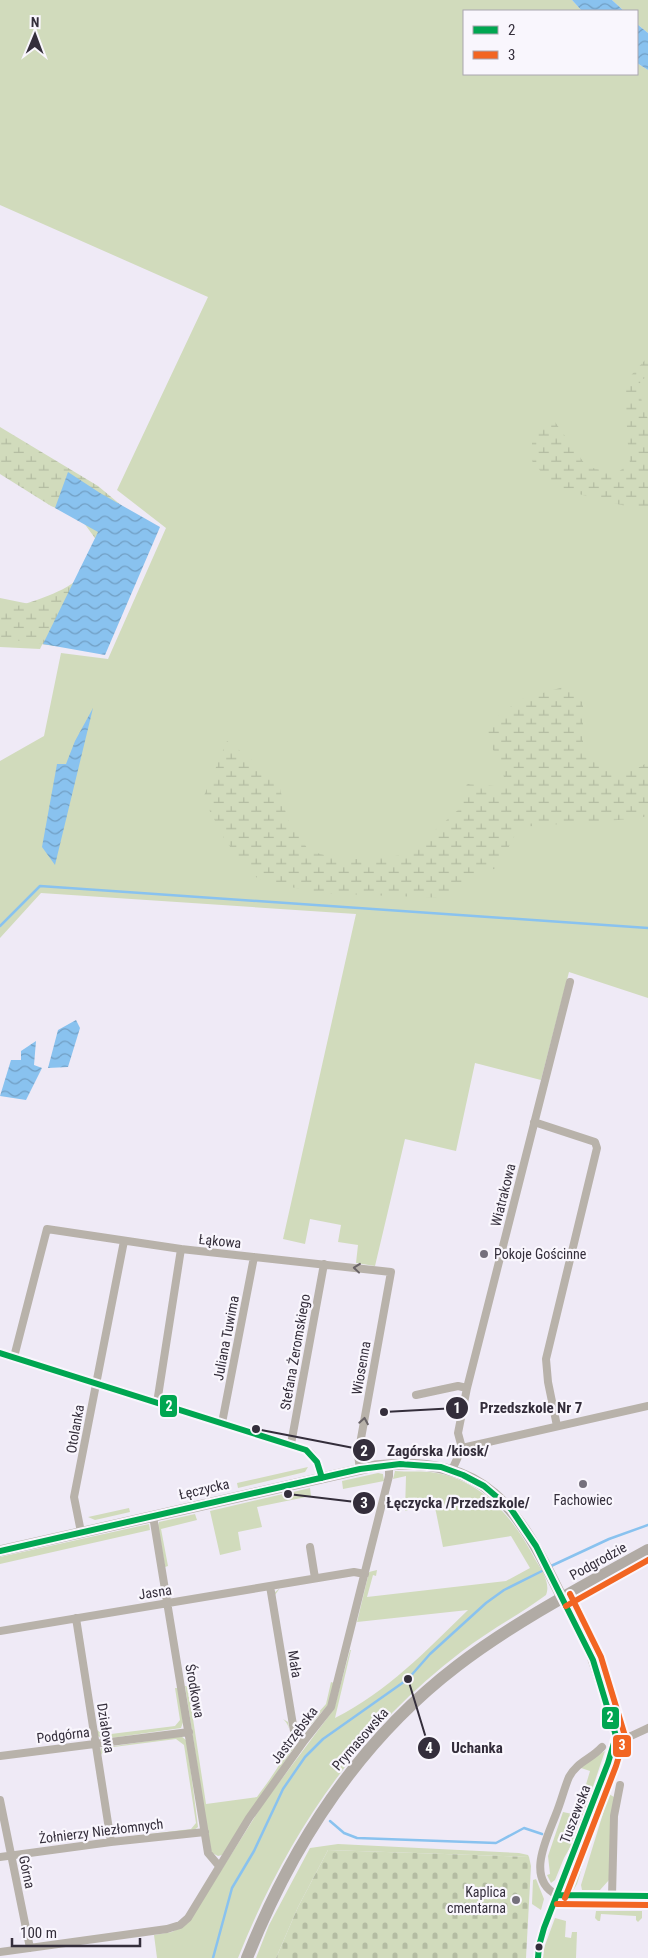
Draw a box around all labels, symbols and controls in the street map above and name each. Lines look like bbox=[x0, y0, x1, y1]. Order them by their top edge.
north arrow bbox=[10, 10, 60, 60]
legend bbox=[463, 10, 638, 75]
text: N bbox=[31, 14, 40, 30]
text: 2 bbox=[508, 21, 515, 39]
text: 3 bbox=[508, 46, 515, 64]
street label: Wiatrakowa bbox=[487, 1162, 519, 1228]
street label: Łąkowa bbox=[198, 1231, 242, 1251]
place label: Pokoje Gościnne bbox=[494, 1246, 587, 1262]
marker: Pokoje Gościnne bbox=[478, 1248, 490, 1260]
one-way arrow bbox=[353, 1263, 361, 1274]
street label: Stefana Żeromskiego bbox=[277, 1293, 313, 1411]
street label: Juliana Tuwima bbox=[210, 1294, 242, 1382]
street label: Wiosenna bbox=[348, 1340, 374, 1396]
callout: Przedszkole Nr 7 bbox=[444, 1393, 592, 1423]
line badge: 2 bbox=[159, 1394, 178, 1418]
text: 2 bbox=[165, 1398, 173, 1414]
text: 1 bbox=[453, 1399, 461, 1417]
text: Przedszkole Nr 7 bbox=[480, 1399, 582, 1417]
street label: Otolanka bbox=[63, 1403, 87, 1455]
one-way arrow bbox=[358, 1417, 368, 1426]
callout: Zagórska /kiosk/ bbox=[352, 1435, 499, 1465]
text: 2 bbox=[360, 1442, 368, 1460]
text: Zagórska /kiosk/ bbox=[387, 1442, 489, 1460]
street label: Łęczycka bbox=[177, 1475, 231, 1503]
marker: Fachowiec bbox=[577, 1478, 589, 1490]
callout: Łęczycka /Przedszkole/ bbox=[352, 1488, 540, 1518]
place label: Fachowiec bbox=[554, 1492, 612, 1508]
text: 3 bbox=[360, 1494, 368, 1512]
text: Łęczycka /Przedszkole/ bbox=[386, 1494, 530, 1512]
street label: Podgrodzie bbox=[567, 1539, 630, 1583]
street label: Jasna bbox=[137, 1581, 173, 1603]
street label: Mała bbox=[285, 1649, 305, 1679]
street label: Środkowa bbox=[182, 1663, 209, 1719]
street label: Działowa bbox=[94, 1702, 118, 1754]
street label: Jastrzębska bbox=[267, 1703, 321, 1767]
street label: Prymasowska bbox=[329, 1705, 391, 1773]
line badge: 2 bbox=[601, 1706, 620, 1730]
text: 2 bbox=[606, 1709, 614, 1725]
street label: Podgórna bbox=[36, 1724, 90, 1746]
callout: Uchanka bbox=[417, 1733, 513, 1763]
line badge: 3 bbox=[612, 1734, 632, 1758]
text: 3 bbox=[618, 1737, 626, 1753]
text: 4 bbox=[425, 1739, 433, 1757]
text: Uchanka bbox=[451, 1739, 503, 1757]
street label: Tuszewska bbox=[557, 1783, 593, 1845]
street label: Żołnierzy Niezłomnych bbox=[38, 1815, 164, 1847]
street label: Górna bbox=[16, 1854, 38, 1890]
place label: Kaplica cmentarna bbox=[447, 1884, 506, 1916]
marker: Kaplica cmentarna bbox=[510, 1894, 522, 1906]
scale bar bbox=[12, 1916, 140, 1948]
text: 100 m bbox=[20, 1924, 57, 1942]
unlabelled marker bbox=[534, 1942, 544, 1952]

